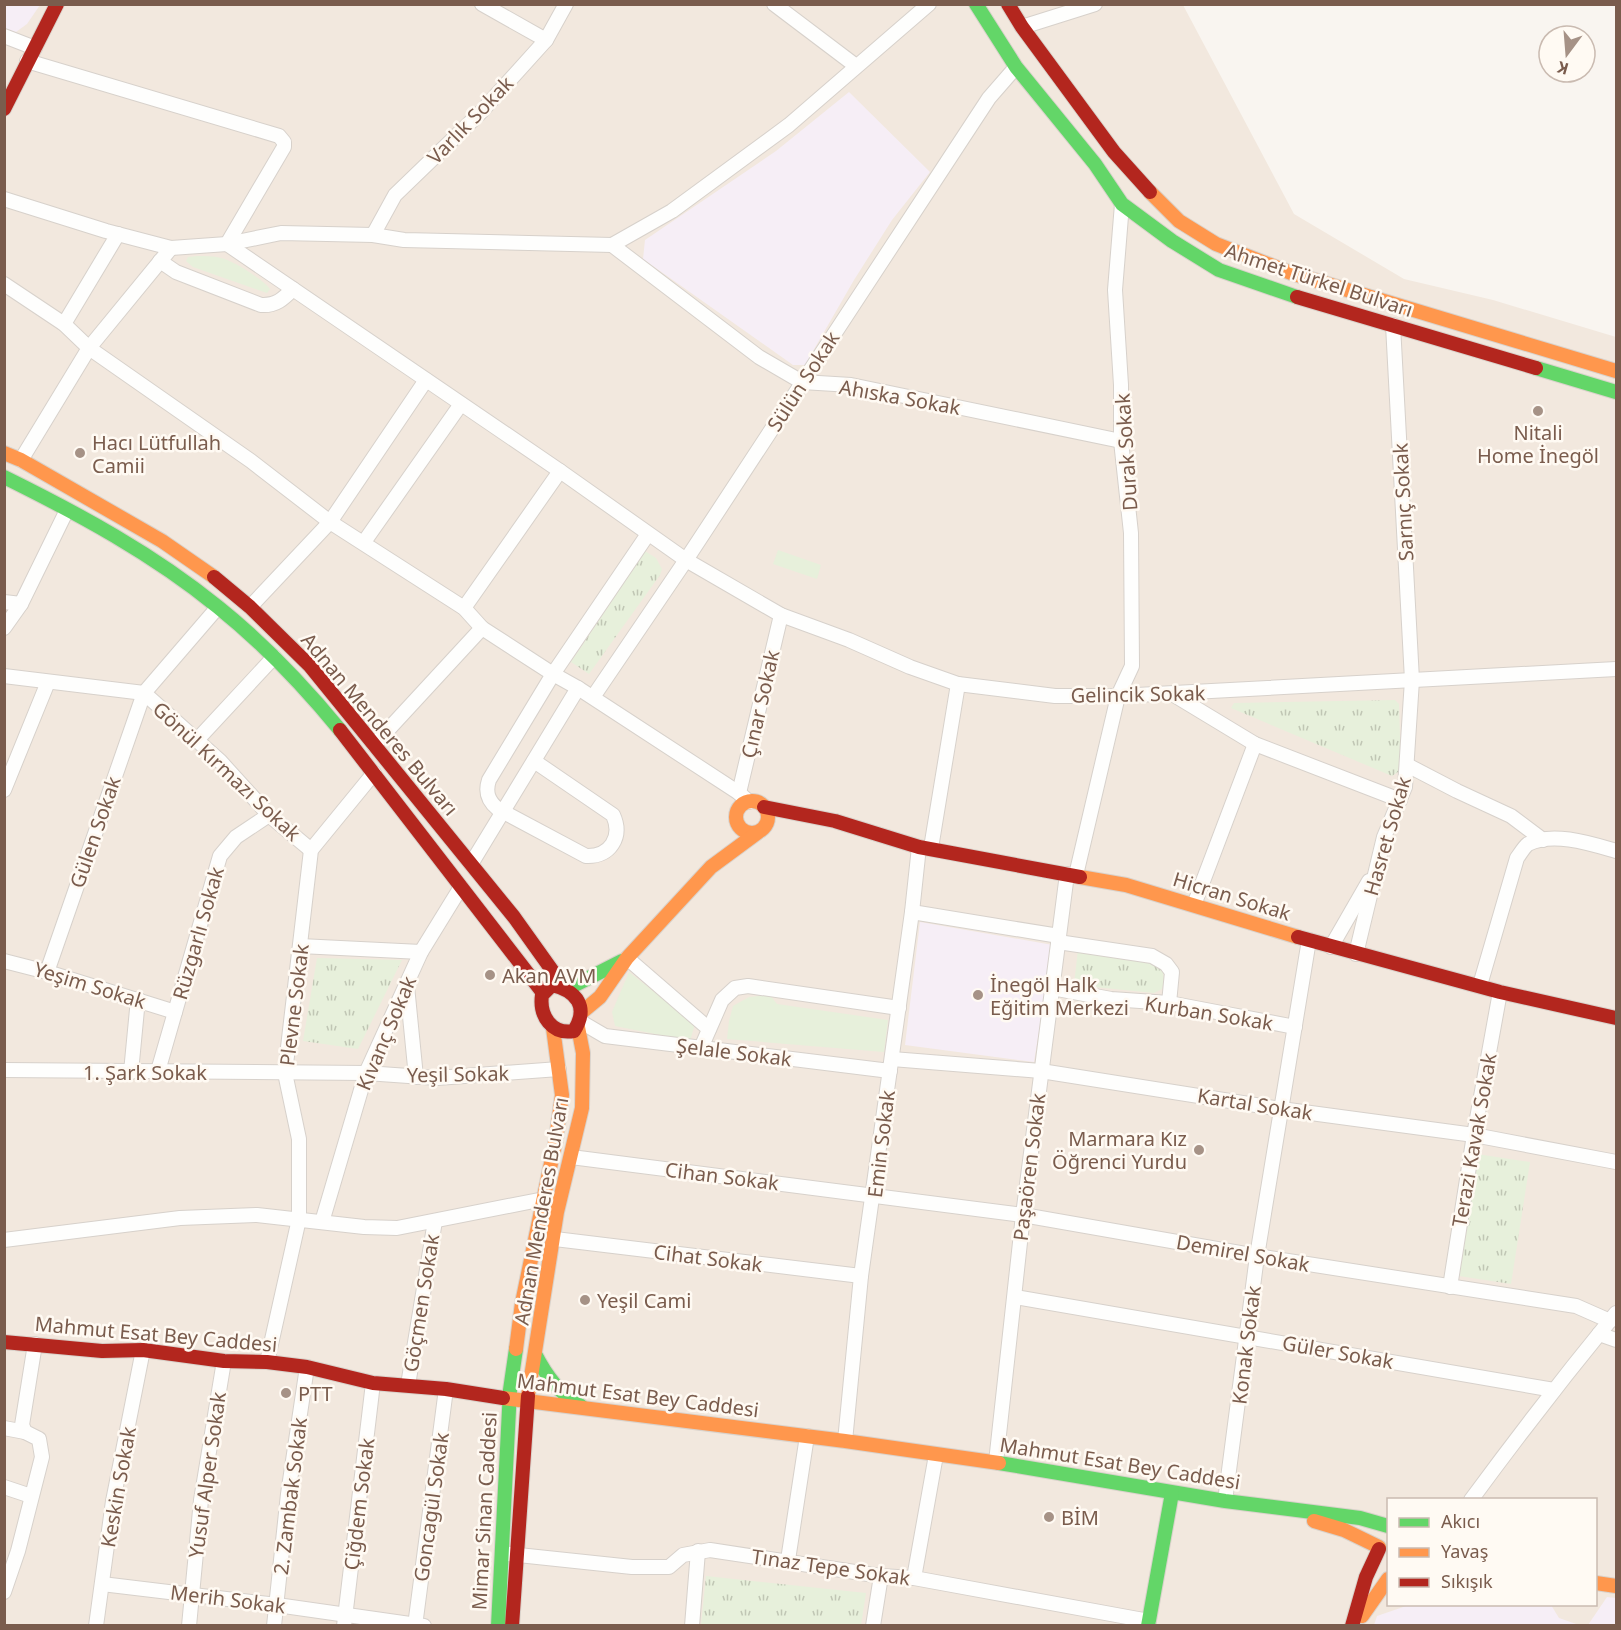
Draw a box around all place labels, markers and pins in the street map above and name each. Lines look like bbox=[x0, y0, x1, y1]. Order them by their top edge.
marker: Nitali Home İnegöl bbox=[1531, 404, 1545, 418]
place label: Nitali Home İnegöl bbox=[1477, 419, 1599, 469]
place label: Hacı Lütfullah Camii bbox=[92, 429, 221, 479]
marker: Hacı Lütfullah Camii bbox=[73, 446, 87, 460]
place label: Akan AVM bbox=[502, 962, 596, 989]
marker: Akan AVM bbox=[483, 968, 497, 982]
place label: İnegöl Halk Eğitim Merkezi bbox=[990, 971, 1129, 1021]
marker: İnegöl Halk Eğitim Merkezi bbox=[971, 988, 985, 1002]
place label: Marmara Kız Öğrenci Yurdu bbox=[1052, 1125, 1187, 1175]
marker: Marmara Kız Öğrenci Yurdu bbox=[1192, 1143, 1206, 1157]
place label: Yeşil Cami bbox=[597, 1287, 691, 1314]
marker: Yeşil Cami bbox=[578, 1293, 592, 1307]
place label: PTT bbox=[298, 1380, 333, 1407]
marker: PTT bbox=[279, 1386, 293, 1400]
place label: BİM bbox=[1061, 1504, 1099, 1531]
marker: BİM bbox=[1042, 1510, 1056, 1524]

